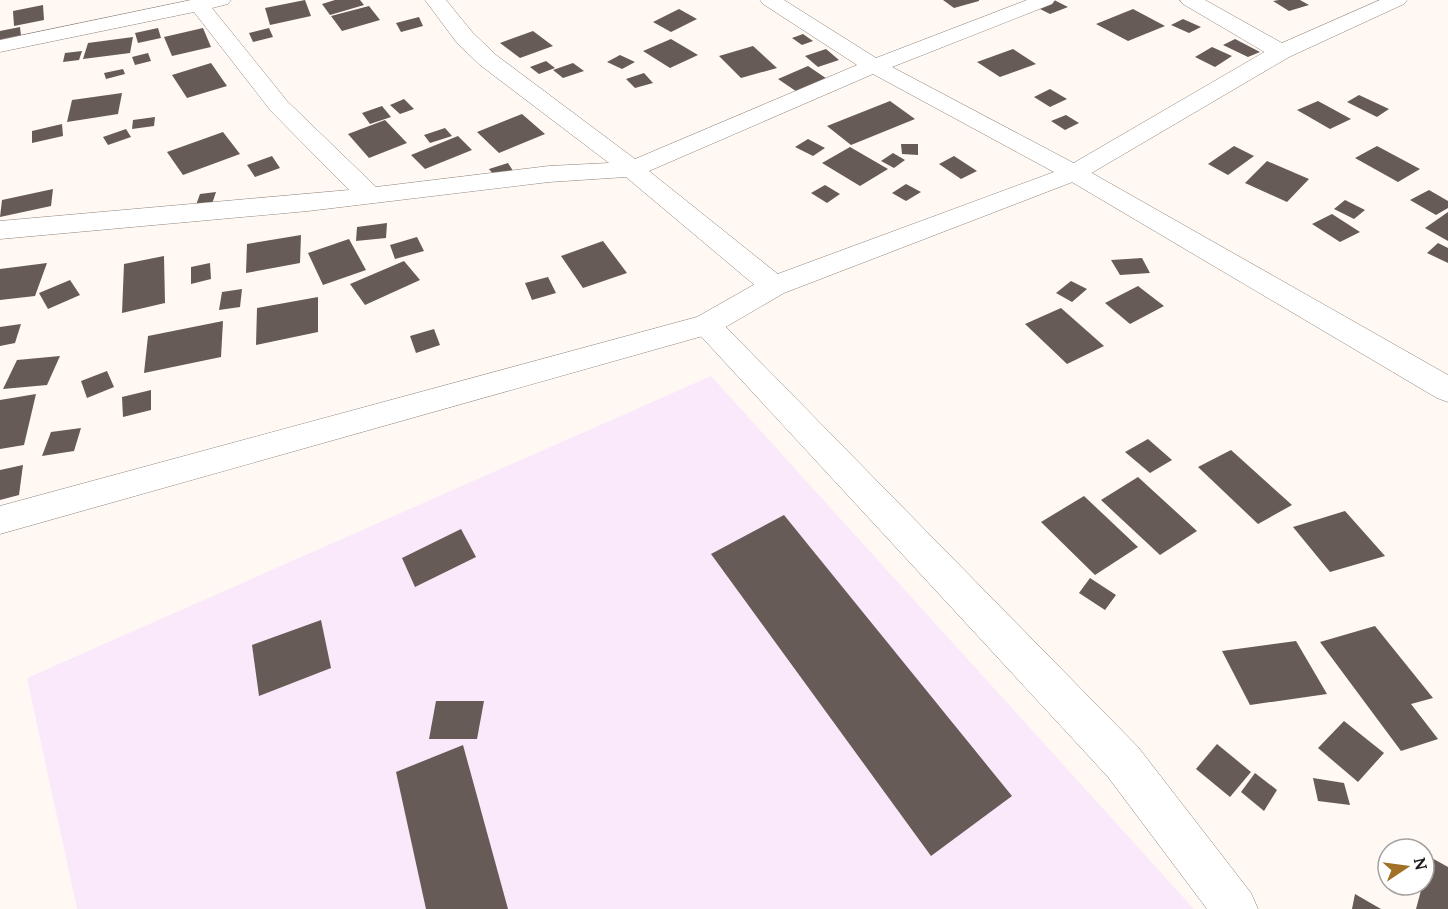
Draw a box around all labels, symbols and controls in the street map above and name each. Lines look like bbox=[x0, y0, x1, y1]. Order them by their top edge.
north arrow bbox=[1376, 837, 1436, 897]
text: N bbox=[1409, 855, 1432, 872]

